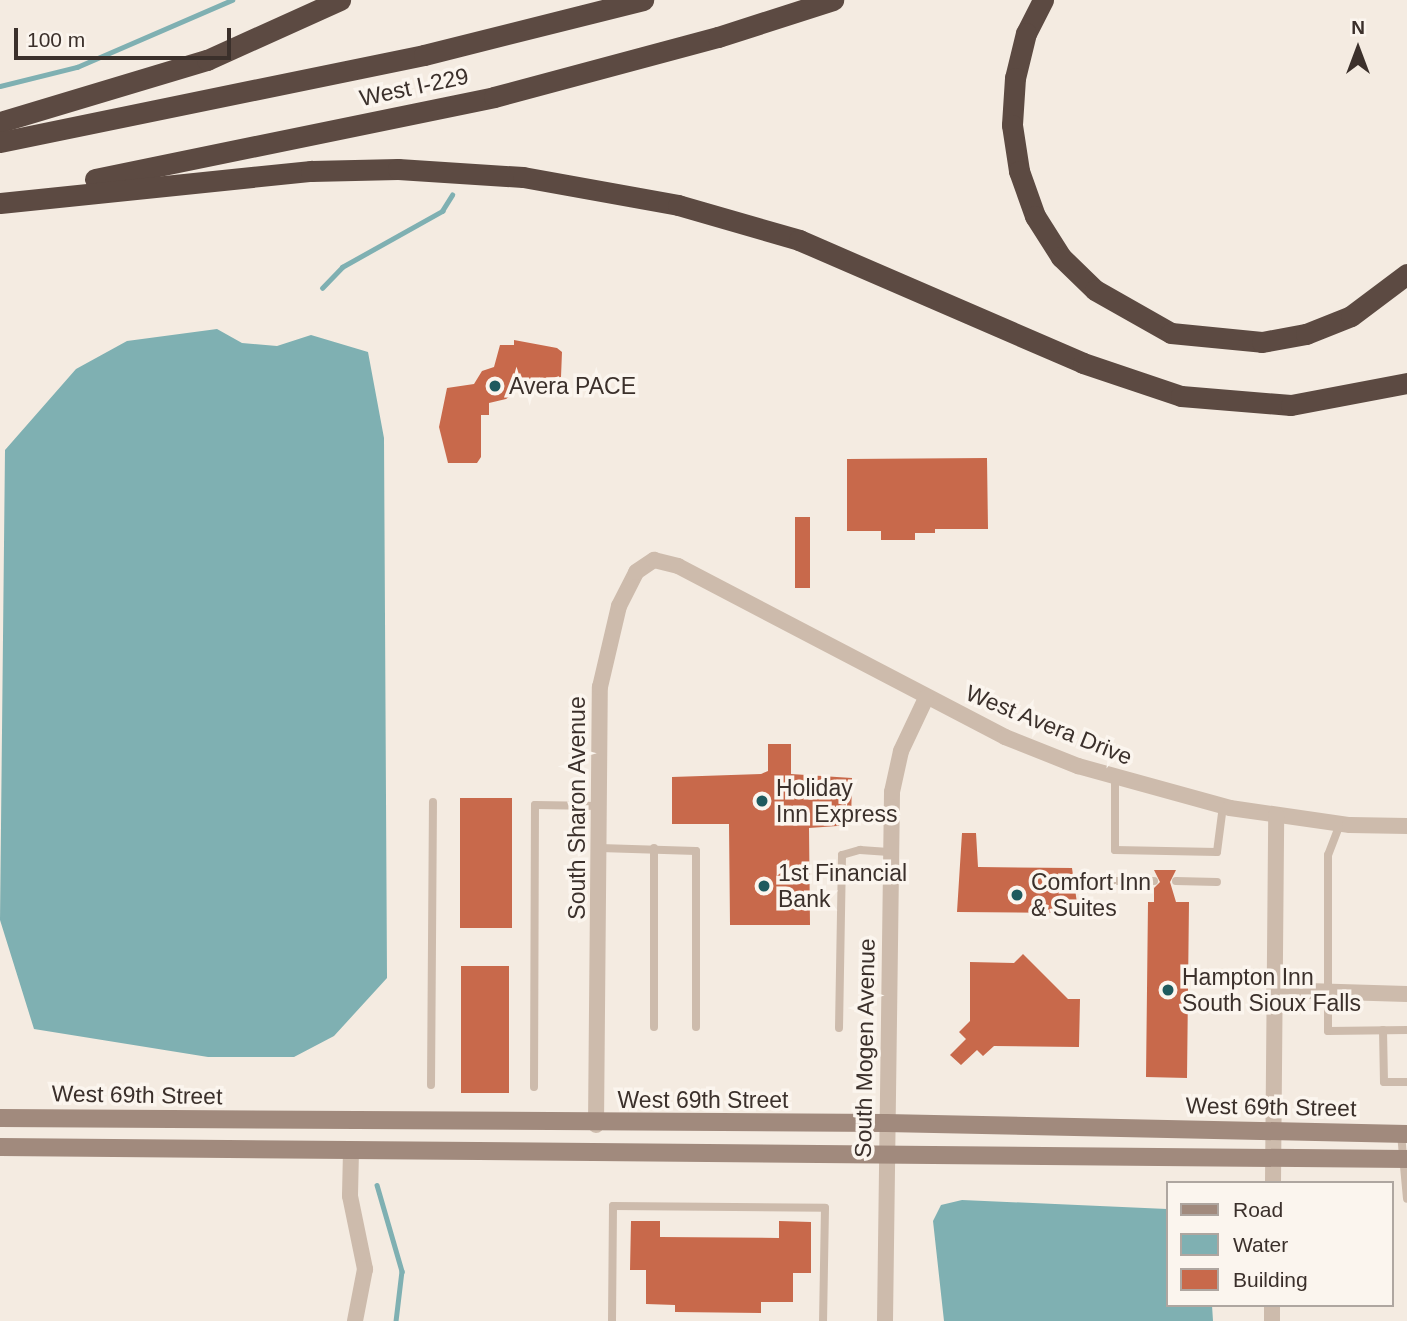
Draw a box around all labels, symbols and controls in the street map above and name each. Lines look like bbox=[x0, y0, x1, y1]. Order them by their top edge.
scale bar bbox=[18, 14, 234, 58]
north arrow bbox=[1323, 14, 1393, 84]
text: N bbox=[1351, 17, 1365, 38]
text: 100 m bbox=[27, 28, 85, 51]
street label: West I-229 bbox=[357, 62, 471, 112]
place label: Avera PACE bbox=[509, 372, 636, 400]
marker: Avera PACE bbox=[487, 378, 503, 394]
street label: West Avera Drive bbox=[961, 679, 1137, 771]
street label: South Sharon Avenue bbox=[563, 696, 591, 920]
place label: Holiday Inn Express bbox=[776, 774, 897, 828]
marker: Holiday Inn Express bbox=[754, 793, 770, 809]
place label: 1st Financial Bank bbox=[778, 859, 907, 913]
place label: Comfort Inn & Suites bbox=[1031, 868, 1151, 922]
marker: 1st Financial Bank bbox=[756, 878, 772, 894]
marker: Comfort Inn & Suites bbox=[1009, 887, 1025, 903]
street label: South Mogen Avenue bbox=[849, 937, 881, 1159]
place label: Hampton Inn South Sioux Falls bbox=[1182, 963, 1361, 1017]
marker: Hampton Inn South Sioux Falls bbox=[1160, 982, 1176, 998]
street label: West 69th Street bbox=[51, 1080, 223, 1110]
street label: West 69th Street bbox=[618, 1086, 788, 1114]
street label: West 69th Street bbox=[1185, 1092, 1357, 1122]
legend bbox=[1166, 1181, 1393, 1307]
text: Road bbox=[1233, 1198, 1283, 1221]
text: Water bbox=[1233, 1233, 1288, 1256]
text: Building bbox=[1233, 1268, 1308, 1291]

